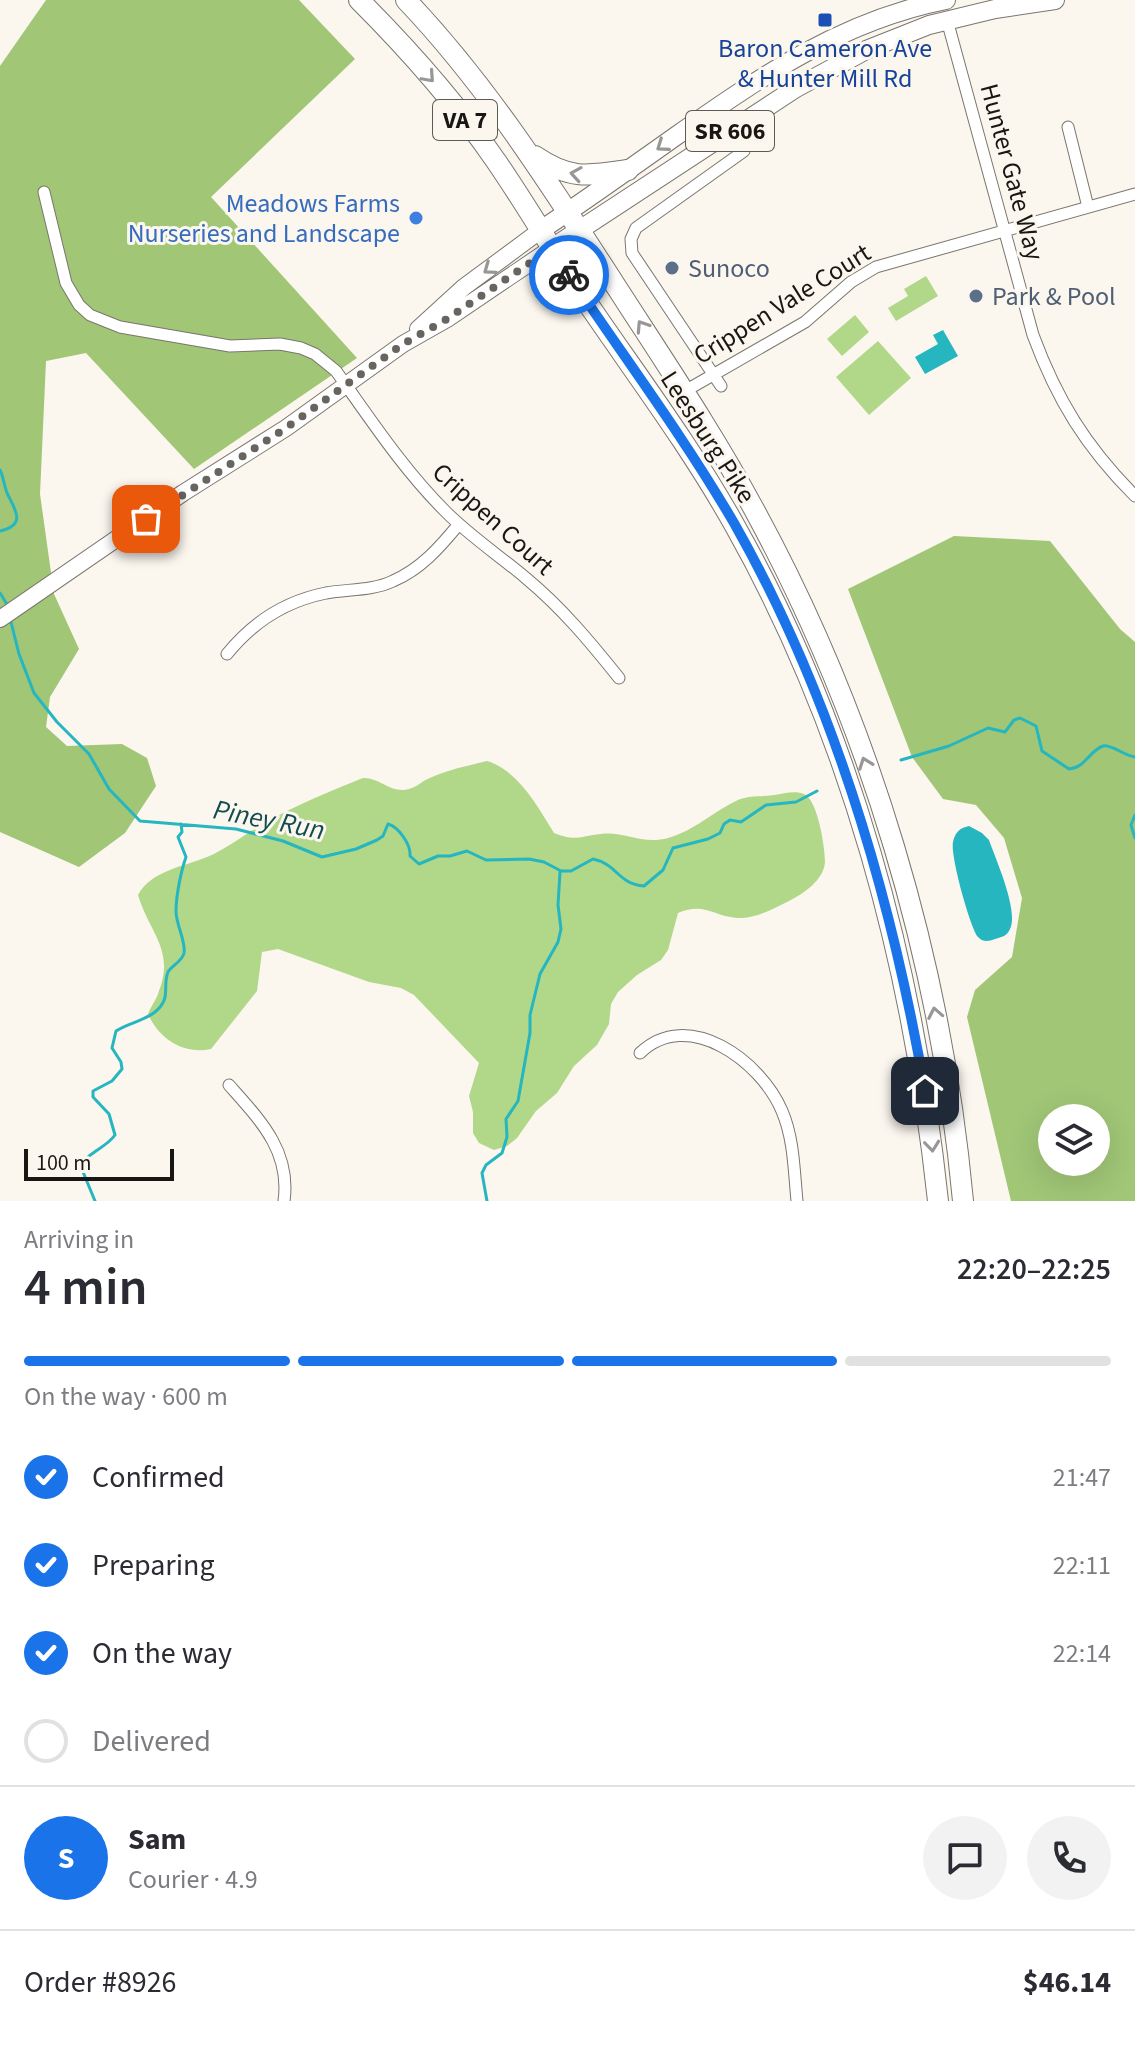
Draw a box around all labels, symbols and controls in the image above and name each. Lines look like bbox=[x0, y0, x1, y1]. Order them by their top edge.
marker: Baron Cameron Ave & Hunter Mill Rd bbox=[816, 11, 834, 29]
place label: Baron Cameron Ave & Hunter Mill Rd bbox=[718, 30, 932, 97]
one-way arrow bbox=[419, 67, 433, 82]
street label: Hunter Gate Way bbox=[971, 80, 1053, 264]
road number: VA 7 bbox=[433, 100, 497, 140]
road number: SR 606 bbox=[686, 111, 774, 151]
one-way arrow bbox=[656, 136, 670, 151]
one-way arrow bbox=[569, 166, 582, 183]
place label: Meadows Farms Nurseries and Landscape bbox=[128, 185, 400, 252]
marker: Meadows Farms Nurseries and Landscape bbox=[407, 209, 425, 227]
street label: Crippen Vale Court bbox=[686, 234, 878, 373]
courier bbox=[529, 235, 609, 315]
place label: Sunoco bbox=[688, 250, 770, 287]
icon: bike bbox=[547, 253, 591, 297]
one-way arrow bbox=[483, 259, 498, 273]
marker: Sunoco bbox=[663, 259, 681, 277]
place label: Park & Pool bbox=[992, 278, 1116, 315]
marker: Park & Pool bbox=[967, 287, 985, 305]
one-way arrow bbox=[637, 320, 652, 335]
street label: Leesburg Pike bbox=[651, 364, 765, 510]
street label: Crippen Court bbox=[424, 454, 562, 584]
pin bbox=[112, 485, 180, 553]
icon: bag bbox=[124, 497, 168, 541]
one-way arrow bbox=[858, 757, 875, 771]
water label: Piney Run bbox=[210, 790, 328, 850]
one-way arrow bbox=[927, 1006, 944, 1020]
pin bbox=[891, 1057, 959, 1125]
icon: home bbox=[903, 1069, 947, 1113]
map controls bbox=[1038, 1104, 1110, 1176]
button: layers bbox=[1038, 1104, 1110, 1176]
one-way arrow bbox=[923, 1140, 940, 1153]
scale bar bbox=[24, 1145, 174, 1181]
text: 100 m bbox=[36, 1147, 91, 1179]
text: Arriving in bbox=[24, 1221, 134, 1258]
text: 22:20–22:25 bbox=[957, 1248, 1111, 1291]
text: 4 min bbox=[24, 1251, 148, 1325]
text: On the way · 600 m bbox=[24, 1378, 228, 1415]
icon: check bbox=[24, 1455, 68, 1499]
text: Confirmed bbox=[92, 1456, 225, 1499]
text: 21:47 bbox=[1053, 1459, 1111, 1496]
icon: check bbox=[24, 1543, 68, 1587]
text: Preparing bbox=[92, 1544, 215, 1587]
text: 22:11 bbox=[1053, 1547, 1111, 1584]
icon: check bbox=[24, 1631, 68, 1675]
text: On the way bbox=[92, 1632, 232, 1675]
text: 22:14 bbox=[1053, 1635, 1111, 1672]
text: Delivered bbox=[92, 1720, 211, 1763]
button: chat bbox=[923, 1816, 1007, 1900]
button: phone bbox=[1027, 1816, 1111, 1900]
text: Sam bbox=[128, 1818, 186, 1861]
text: S bbox=[58, 1837, 74, 1880]
text: Courier · 4.9 bbox=[128, 1861, 258, 1898]
text: Order #8926 bbox=[24, 1961, 177, 2004]
text: $46.14 bbox=[1023, 1961, 1111, 2004]

